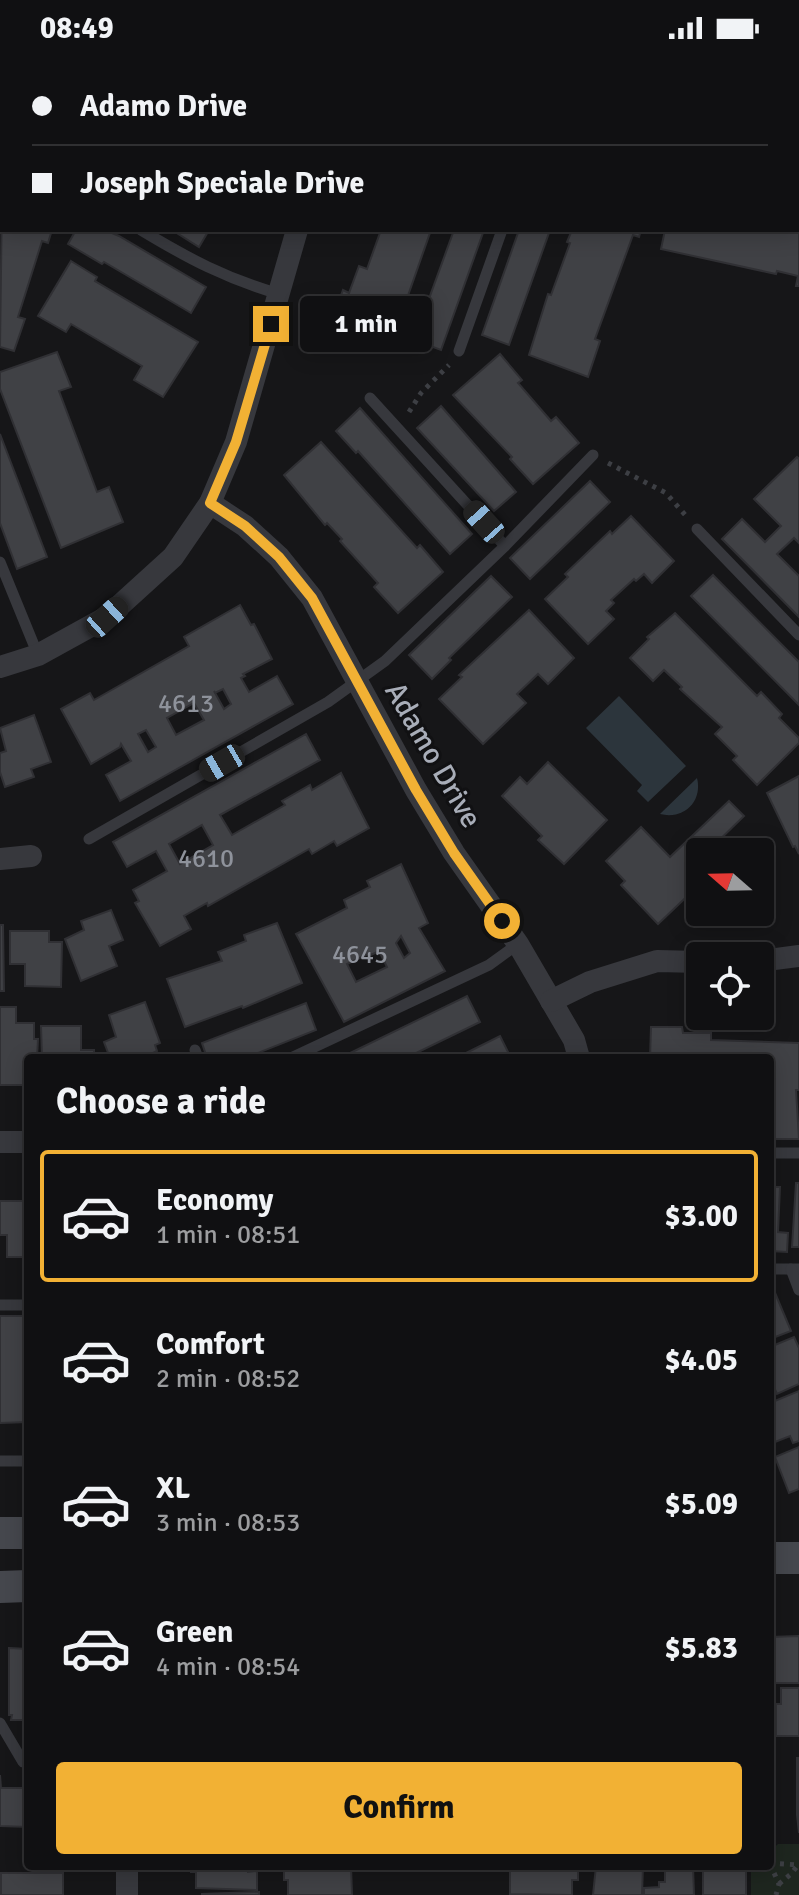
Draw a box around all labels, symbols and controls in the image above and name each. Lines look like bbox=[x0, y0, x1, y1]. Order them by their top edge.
text: 08:49 bbox=[40, 10, 114, 47]
text: Adamo Drive bbox=[80, 88, 247, 125]
text: Joseph Speciale Drive bbox=[80, 165, 364, 202]
callout: 1 min bbox=[299, 296, 431, 352]
route end bbox=[253, 306, 289, 342]
text: 1 min bbox=[335, 308, 397, 340]
car bbox=[459, 496, 509, 548]
car bbox=[81, 592, 133, 642]
street label: Adamo Drive bbox=[376, 675, 490, 835]
house number: 4613 bbox=[158, 688, 214, 720]
car bbox=[195, 741, 249, 785]
north arrow bbox=[686, 838, 774, 926]
map controls bbox=[686, 838, 774, 1030]
house number: 4610 bbox=[178, 843, 234, 875]
route start bbox=[484, 903, 520, 939]
house number: 4645 bbox=[332, 939, 388, 971]
button: locate bbox=[686, 942, 774, 1030]
text: Choose a ride bbox=[56, 1079, 266, 1124]
icon: car bbox=[60, 1180, 132, 1252]
text: Economy bbox=[156, 1182, 273, 1219]
text: $3.00 bbox=[665, 1198, 738, 1235]
text: 1 min · 08:51 bbox=[156, 1219, 300, 1251]
icon: car bbox=[60, 1324, 132, 1396]
text: Comfort bbox=[156, 1326, 265, 1363]
text: $4.05 bbox=[665, 1342, 738, 1379]
text: 2 min · 08:52 bbox=[156, 1363, 300, 1395]
icon: car bbox=[60, 1468, 132, 1540]
text: XL bbox=[156, 1470, 190, 1507]
text: $5.09 bbox=[665, 1486, 738, 1523]
text: 3 min · 08:53 bbox=[156, 1507, 300, 1539]
icon: car bbox=[60, 1612, 132, 1684]
text: Green bbox=[156, 1614, 233, 1651]
text: $5.83 bbox=[665, 1630, 738, 1667]
text: 4 min · 08:54 bbox=[156, 1651, 300, 1683]
button: Confirm bbox=[56, 1762, 742, 1854]

